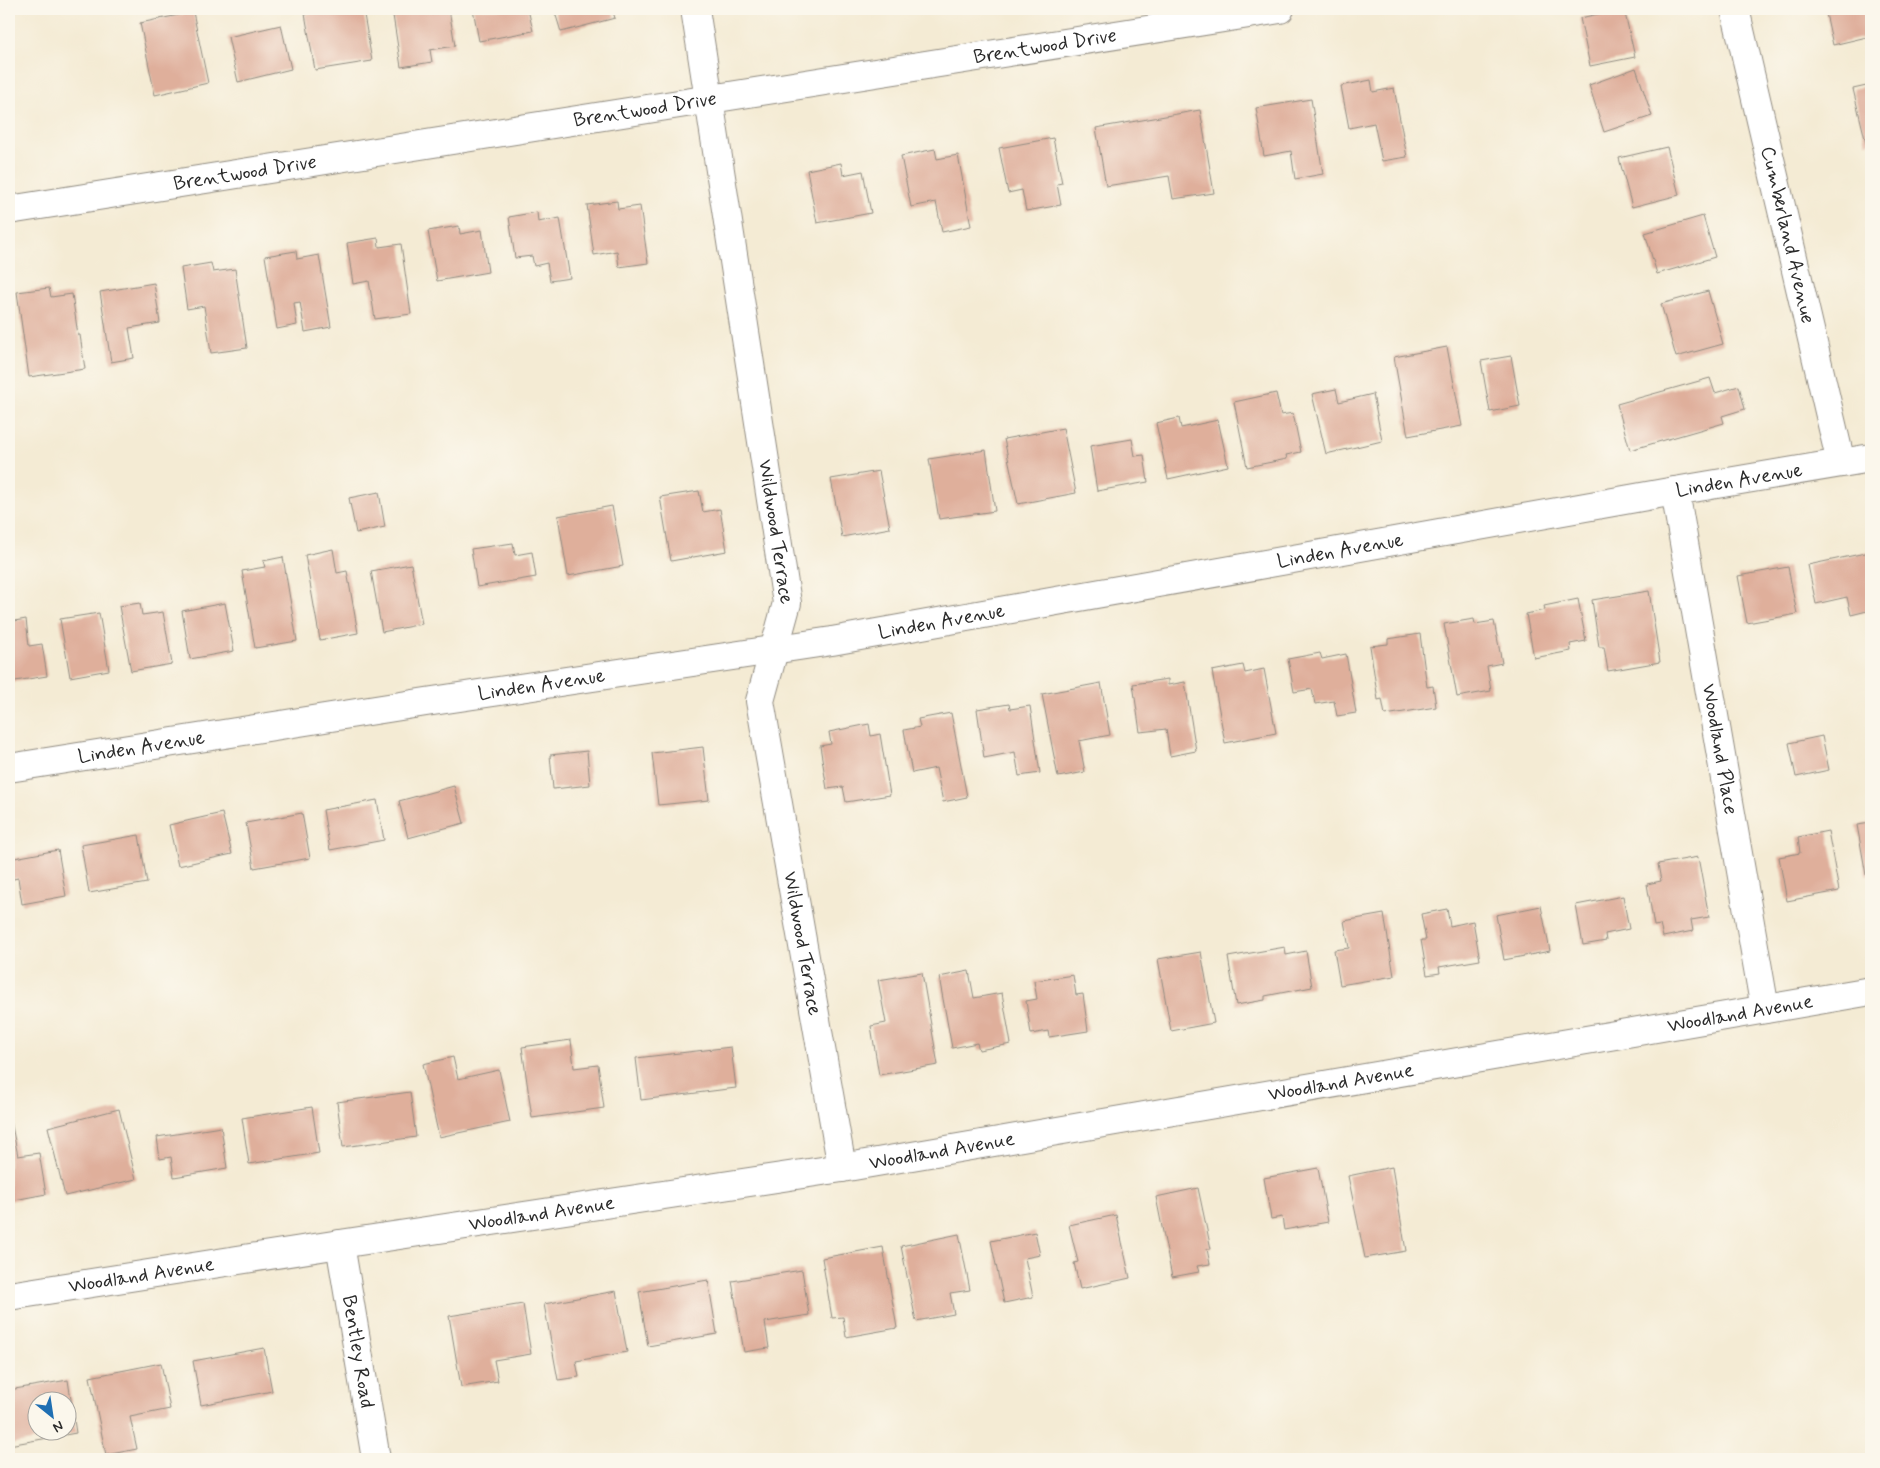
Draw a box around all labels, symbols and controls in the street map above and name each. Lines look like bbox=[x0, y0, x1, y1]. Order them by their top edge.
street label: Brentwood Drive bbox=[972, 22, 1119, 71]
street label: Brentwood Drive bbox=[572, 85, 719, 134]
street label: Cumberland Avenue bbox=[1754, 144, 1822, 326]
street label: Brentwood Drive bbox=[172, 148, 319, 197]
street label: Linden Avenue bbox=[1674, 456, 1805, 504]
street label: Wildwood Terrace bbox=[751, 458, 800, 606]
street label: Linden Avenue bbox=[1275, 526, 1406, 575]
street label: Linden Avenue bbox=[876, 597, 1007, 646]
street label: Linden Avenue bbox=[476, 662, 607, 708]
street label: Woodland Place bbox=[1695, 682, 1744, 817]
street label: Linden Avenue bbox=[76, 724, 207, 770]
street label: Wildwood Terrace bbox=[777, 869, 828, 1018]
street label: Woodland Avenue bbox=[1665, 988, 1815, 1039]
street label: Woodland Avenue bbox=[1266, 1056, 1416, 1108]
street label: Woodland Avenue bbox=[867, 1125, 1017, 1177]
street label: Woodland Avenue bbox=[467, 1189, 617, 1238]
street label: Woodland Avenue bbox=[67, 1250, 216, 1300]
street label: Bentley Road bbox=[335, 1293, 381, 1410]
north arrow bbox=[28, 1390, 78, 1440]
text: N bbox=[49, 1416, 67, 1437]

